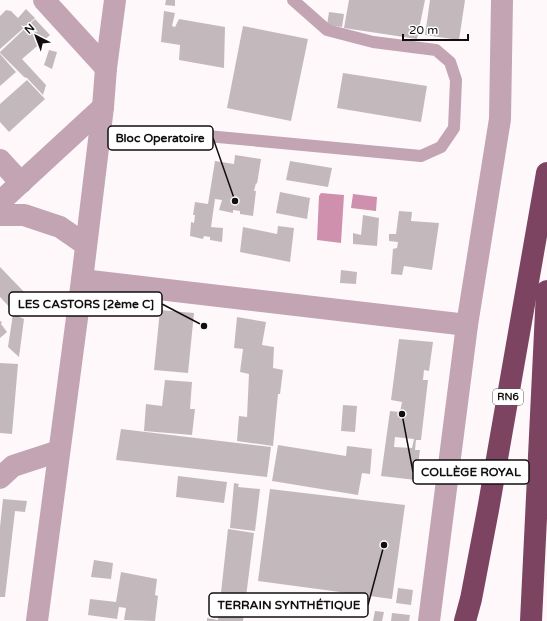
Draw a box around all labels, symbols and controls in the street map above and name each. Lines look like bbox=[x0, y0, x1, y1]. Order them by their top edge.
north arrow bbox=[16, 16, 56, 56]
scale bar bbox=[403, 16, 468, 42]
text: N bbox=[22, 21, 37, 37]
text: 20 m bbox=[409, 23, 438, 37]
callout: Bloc Operatoire bbox=[108, 126, 213, 150]
text: Bloc Operatoire bbox=[115, 131, 205, 146]
callout: LES CASTORS [2ème C] bbox=[9, 292, 162, 316]
text: LES CASTORS [2ème C] bbox=[18, 297, 154, 311]
road number: RN6 bbox=[493, 389, 523, 405]
callout: COLLÈGE ROYAL bbox=[413, 460, 529, 484]
text: COLLÈGE ROYAL bbox=[421, 465, 521, 479]
callout: TERRAIN SYNTHÉTIQUE bbox=[209, 593, 368, 617]
text: TERRAIN SYNTHÉTIQUE bbox=[216, 598, 361, 612]

